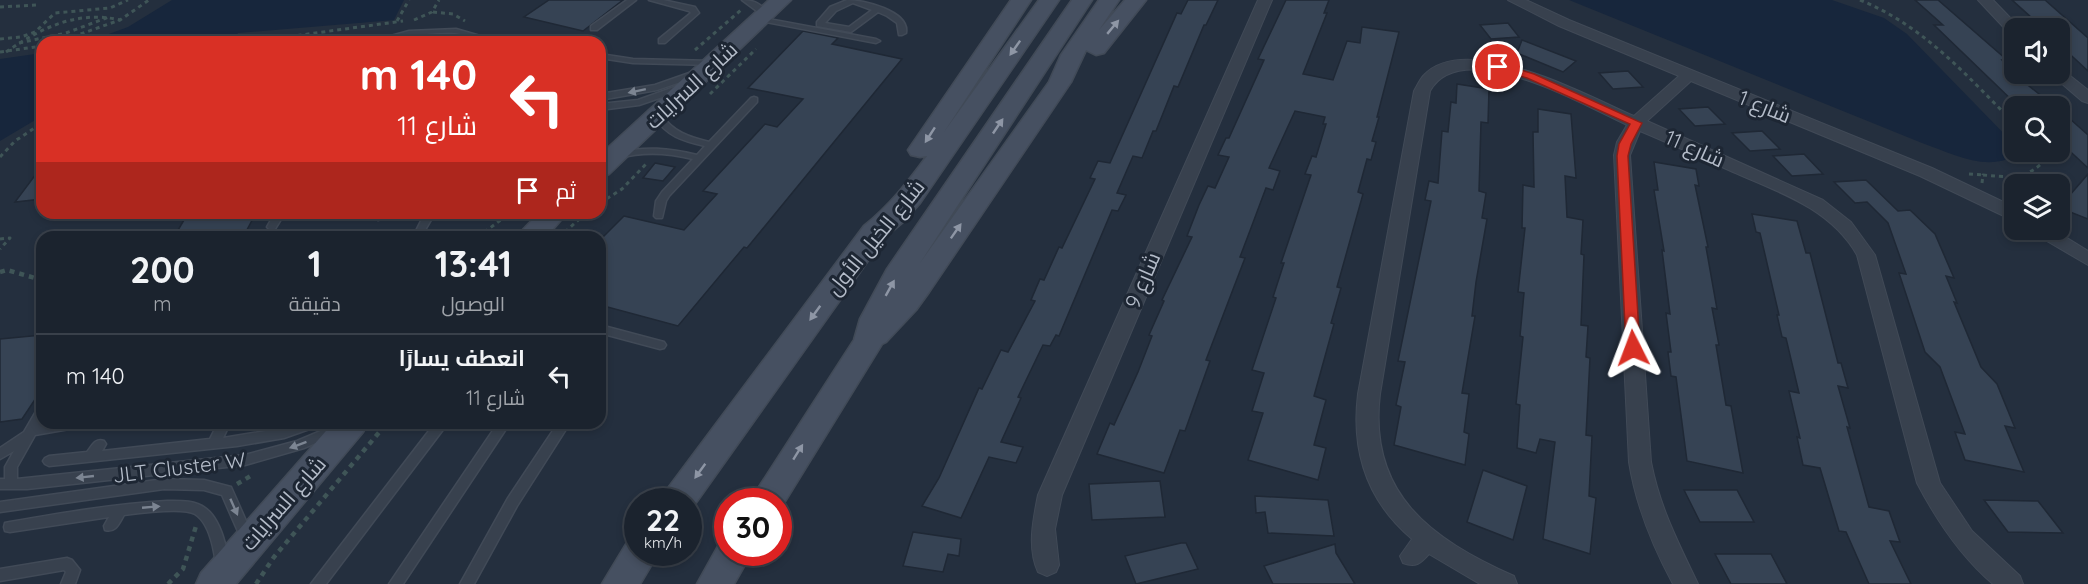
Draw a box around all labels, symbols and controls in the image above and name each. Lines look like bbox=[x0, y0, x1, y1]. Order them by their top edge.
map controls bbox=[2004, 18, 2070, 240]
button: sound bbox=[2004, 18, 2070, 84]
one-way arrow bbox=[1107, 19, 1120, 35]
street label: شارع السرايات bbox=[640, 36, 744, 135]
one-way arrow bbox=[1009, 39, 1021, 55]
pin bbox=[1472, 41, 1523, 92]
text: 140 m bbox=[360, 48, 477, 101]
icon: arrive bbox=[1481, 50, 1514, 83]
icon: left bbox=[498, 60, 576, 138]
street label: شارع 1 bbox=[1734, 84, 1795, 130]
one-way arrow bbox=[628, 87, 646, 97]
button: search bbox=[2004, 96, 2070, 162]
text: شارع 11 bbox=[397, 108, 477, 142]
one-way arrow bbox=[992, 118, 1003, 134]
street label: شارع 11 bbox=[1661, 124, 1729, 174]
one-way arrow bbox=[924, 127, 936, 143]
icon: arrive bbox=[511, 174, 544, 207]
street label: شارع الخيل الأول bbox=[820, 174, 931, 301]
button: layers bbox=[2004, 174, 2070, 240]
text: ثم bbox=[556, 177, 576, 205]
one-way arrow bbox=[950, 224, 962, 240]
text: 1 bbox=[308, 241, 322, 286]
text: 13:41 bbox=[435, 241, 512, 286]
text: 200 bbox=[130, 247, 195, 292]
street label: شارع 9 bbox=[1119, 248, 1167, 313]
one-way arrow bbox=[885, 280, 895, 297]
text: m bbox=[153, 291, 171, 316]
text: دقيقة bbox=[289, 291, 341, 316]
text: الوصول bbox=[442, 291, 505, 316]
one-way arrow bbox=[809, 305, 821, 321]
position arrow bbox=[1601, 316, 1665, 380]
text: انعطف يسارًا bbox=[399, 344, 525, 372]
icon: left bbox=[543, 360, 576, 393]
text: 140 m bbox=[66, 362, 125, 390]
text: شارع 11 bbox=[466, 385, 525, 410]
one-way arrow bbox=[289, 441, 307, 451]
one-way arrow bbox=[792, 444, 803, 460]
street label: JLT Cluster W bbox=[111, 446, 247, 488]
street label: شارع السرايات bbox=[235, 451, 332, 557]
one-way arrow bbox=[694, 463, 706, 478]
one-way arrow bbox=[75, 473, 94, 482]
speed limit sign: 30 bbox=[714, 488, 792, 566]
one-way arrow bbox=[229, 499, 239, 517]
text: 22 bbox=[646, 501, 680, 539]
one-way arrow bbox=[142, 502, 161, 512]
text: km/h bbox=[644, 533, 682, 552]

